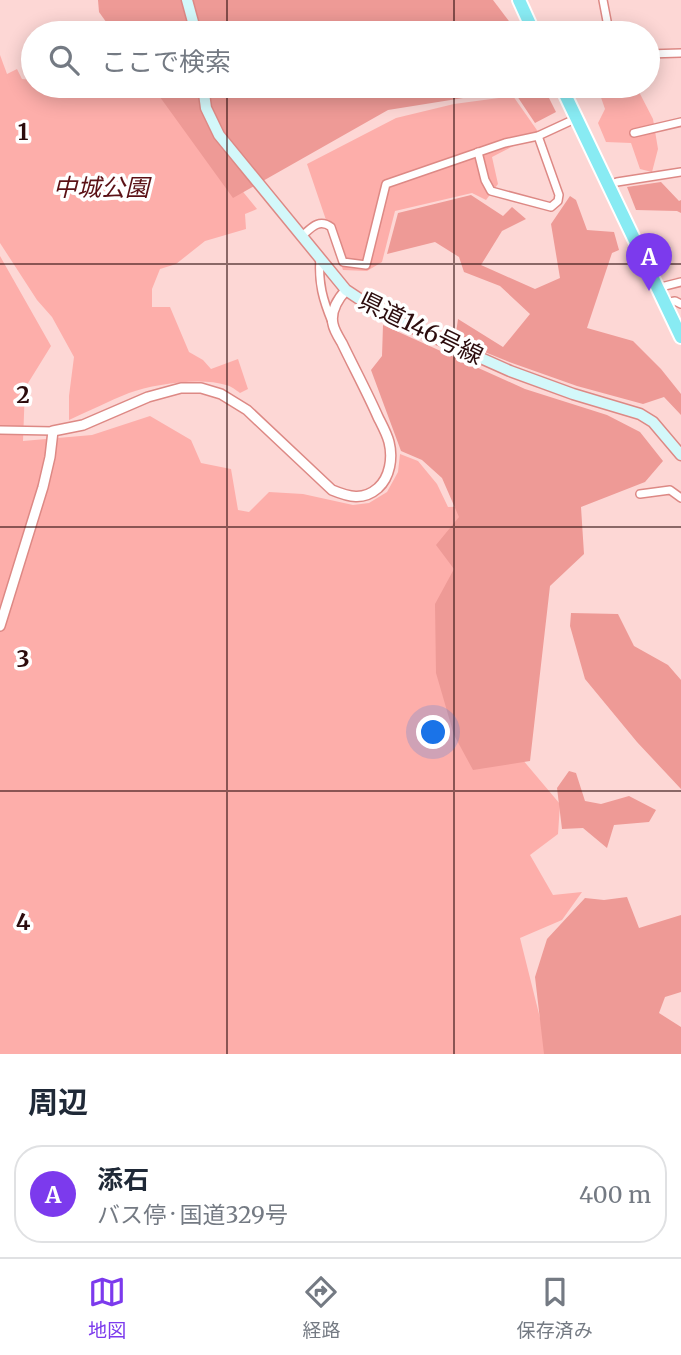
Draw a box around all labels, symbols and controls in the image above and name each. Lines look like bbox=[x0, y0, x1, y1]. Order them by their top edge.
search box bbox=[21, 21, 660, 98]
icon: search bbox=[45, 41, 83, 79]
text: ここで検索 bbox=[101, 45, 231, 78]
text: 1 bbox=[18, 117, 29, 146]
park label: 中城公園 bbox=[53, 172, 152, 203]
pin: A bbox=[626, 233, 672, 291]
street label: 県道146号線 bbox=[354, 285, 488, 371]
text: 2 bbox=[16, 380, 30, 409]
text: 3 bbox=[16, 644, 30, 673]
your location bbox=[416, 715, 450, 749]
text: 4 bbox=[16, 907, 31, 936]
text: 周辺 bbox=[28, 1083, 88, 1121]
text: 添石 bbox=[97, 1163, 149, 1196]
text: A bbox=[45, 1180, 61, 1209]
text: 400 m bbox=[579, 1180, 651, 1209]
text: バス停 · 国道329号 bbox=[97, 1200, 288, 1229]
tab: 地図 bbox=[88, 1273, 126, 1342]
tab: 経路 bbox=[302, 1273, 341, 1342]
tab: 保存済み bbox=[517, 1273, 593, 1342]

